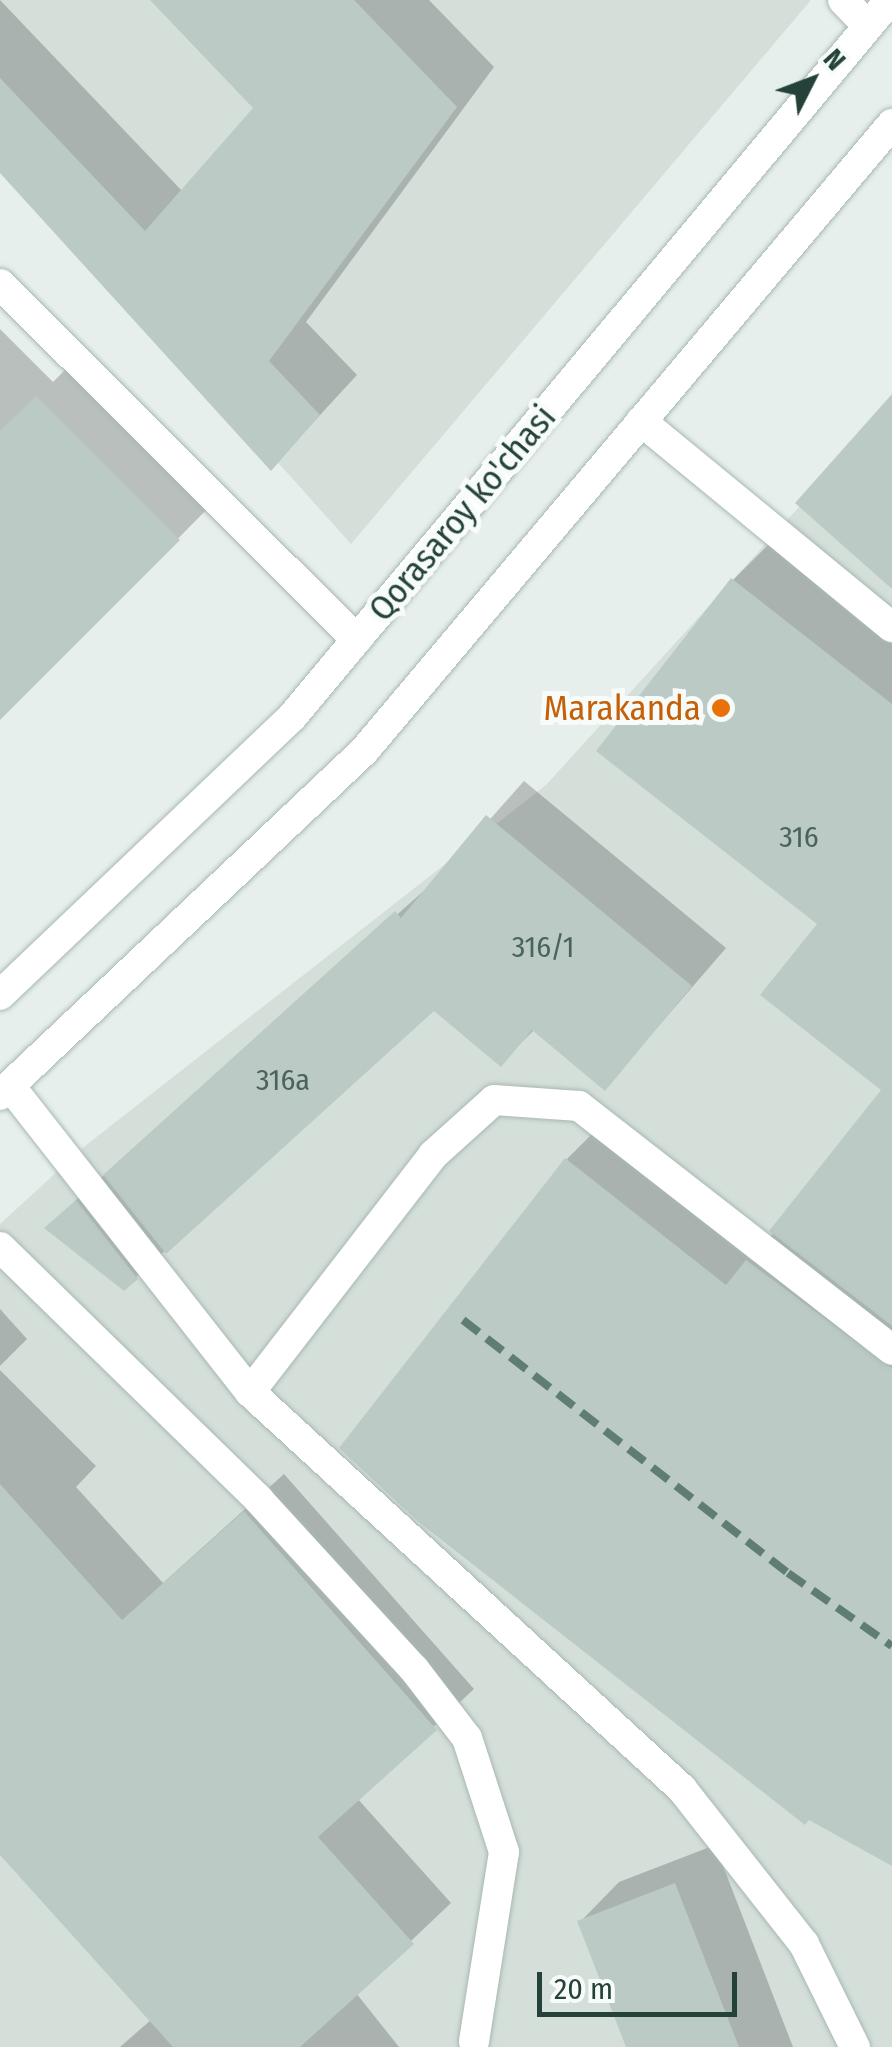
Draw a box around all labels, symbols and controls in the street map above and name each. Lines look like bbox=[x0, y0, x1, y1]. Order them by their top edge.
north arrow bbox=[762, 30, 862, 130]
text: N bbox=[817, 42, 853, 77]
street label: Qorasaroy ko'chasi bbox=[360, 397, 564, 629]
place label: Marakanda bbox=[543, 687, 701, 729]
marker: Marakanda bbox=[710, 697, 732, 719]
house number: 316 bbox=[779, 819, 819, 855]
house number: 316/1 bbox=[512, 929, 574, 965]
house number: 316a bbox=[256, 1062, 310, 1098]
scale bar bbox=[542, 1952, 742, 2014]
text: 20 m bbox=[554, 1971, 613, 2007]

